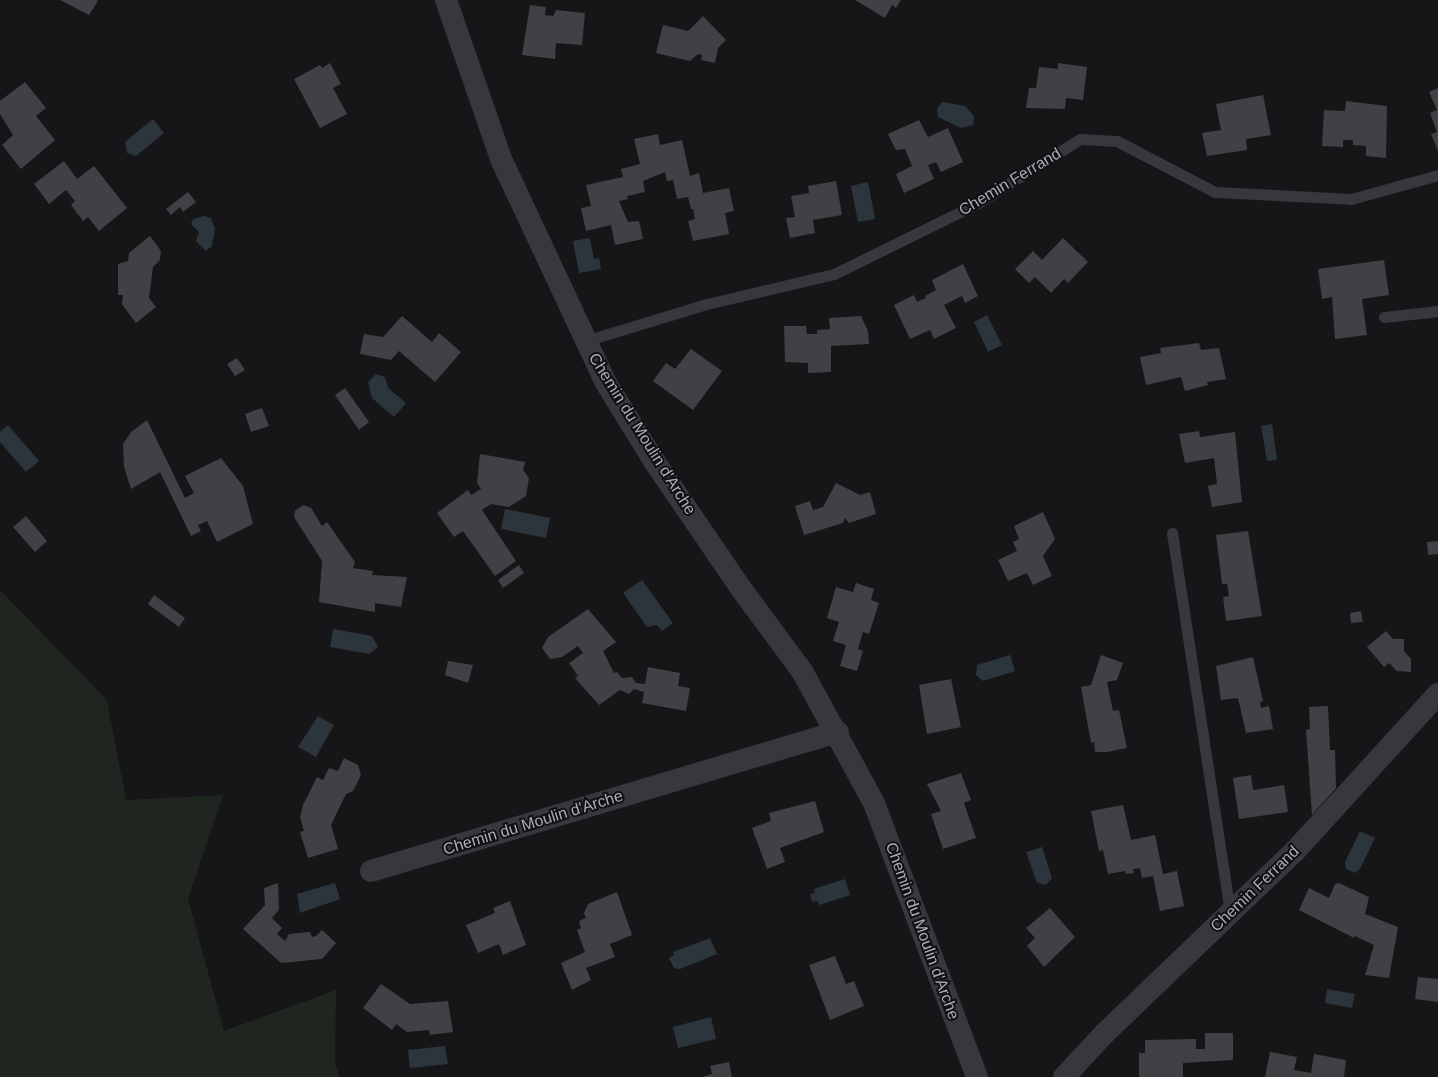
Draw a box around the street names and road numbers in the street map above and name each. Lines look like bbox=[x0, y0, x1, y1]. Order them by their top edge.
street label: Chemin Ferrand bbox=[956, 144, 1064, 220]
street label: Chemin du Moulin d'Arche bbox=[584, 350, 700, 518]
street label: Chemin du Moulin d'Arche bbox=[441, 786, 625, 860]
street label: Chemin du Moulin d'Arche bbox=[881, 840, 963, 1022]
street label: Chemin Ferrand bbox=[1207, 842, 1303, 936]

